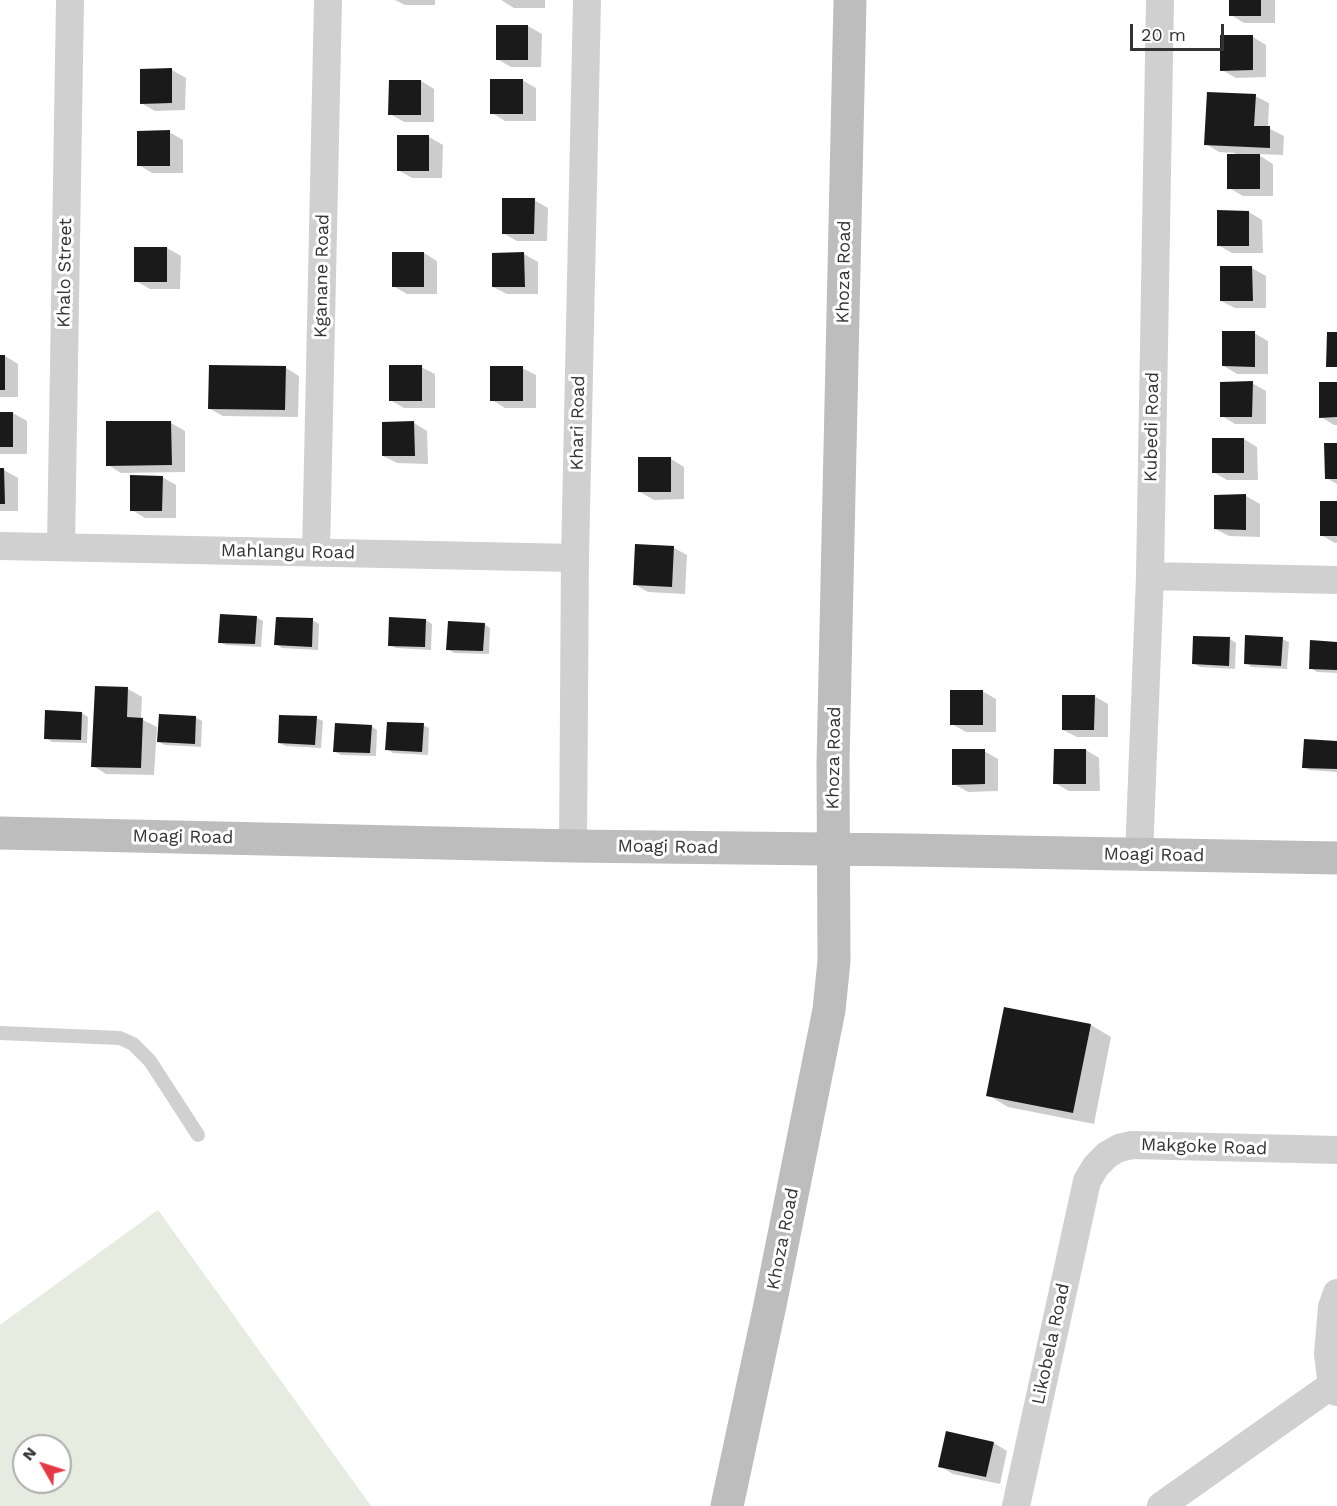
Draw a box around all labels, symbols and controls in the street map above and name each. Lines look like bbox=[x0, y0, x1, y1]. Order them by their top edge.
scale bar bbox=[1133, 12, 1228, 50]
text: 20 m bbox=[1141, 24, 1186, 45]
street label: Kganane Road bbox=[310, 214, 334, 338]
street label: Khalo Street bbox=[53, 218, 77, 328]
street label: Khoza Road bbox=[832, 220, 856, 324]
street label: Kubedi Road bbox=[1140, 372, 1164, 482]
street label: Khari Road bbox=[566, 375, 590, 471]
street label: Mahlangu Road bbox=[221, 540, 355, 564]
street label: Khoza Road bbox=[822, 706, 846, 810]
street label: Moagi Road bbox=[132, 825, 234, 849]
street label: Moagi Road bbox=[617, 835, 719, 859]
street label: Moagi Road bbox=[1103, 843, 1205, 867]
street label: Makgoke Road bbox=[1140, 1134, 1268, 1160]
street label: Khoza Road bbox=[763, 1186, 803, 1292]
street label: Likobela Road bbox=[1028, 1281, 1074, 1407]
north arrow bbox=[12, 1434, 72, 1494]
text: N bbox=[18, 1443, 40, 1464]

